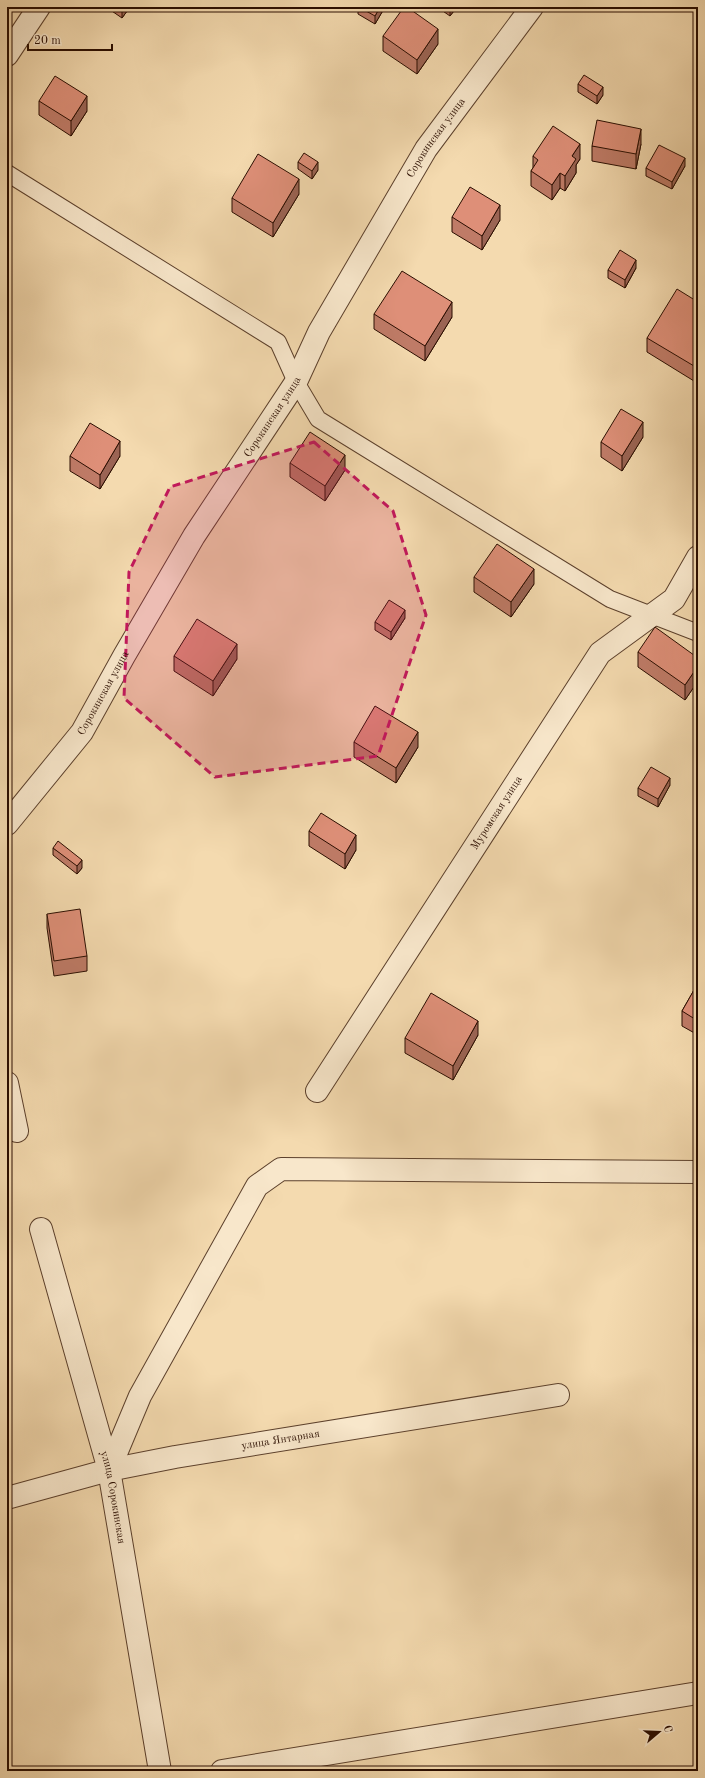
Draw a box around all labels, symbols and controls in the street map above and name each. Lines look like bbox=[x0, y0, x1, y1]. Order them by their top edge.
scale bar bbox=[28, 26, 112, 52]
text: 20 m bbox=[34, 35, 61, 47]
street label: Сорокинская улица bbox=[405, 96, 468, 180]
street label: Сорокинская улица bbox=[242, 375, 303, 459]
street label: Сорокинская улица bbox=[76, 649, 131, 737]
street label: Муромская улица bbox=[469, 774, 525, 852]
street label: улица Янтарная bbox=[241, 1428, 321, 1452]
street label: улица Сорокинская bbox=[98, 1450, 127, 1545]
north arrow bbox=[639, 1712, 679, 1752]
text: С bbox=[661, 1724, 673, 1734]

